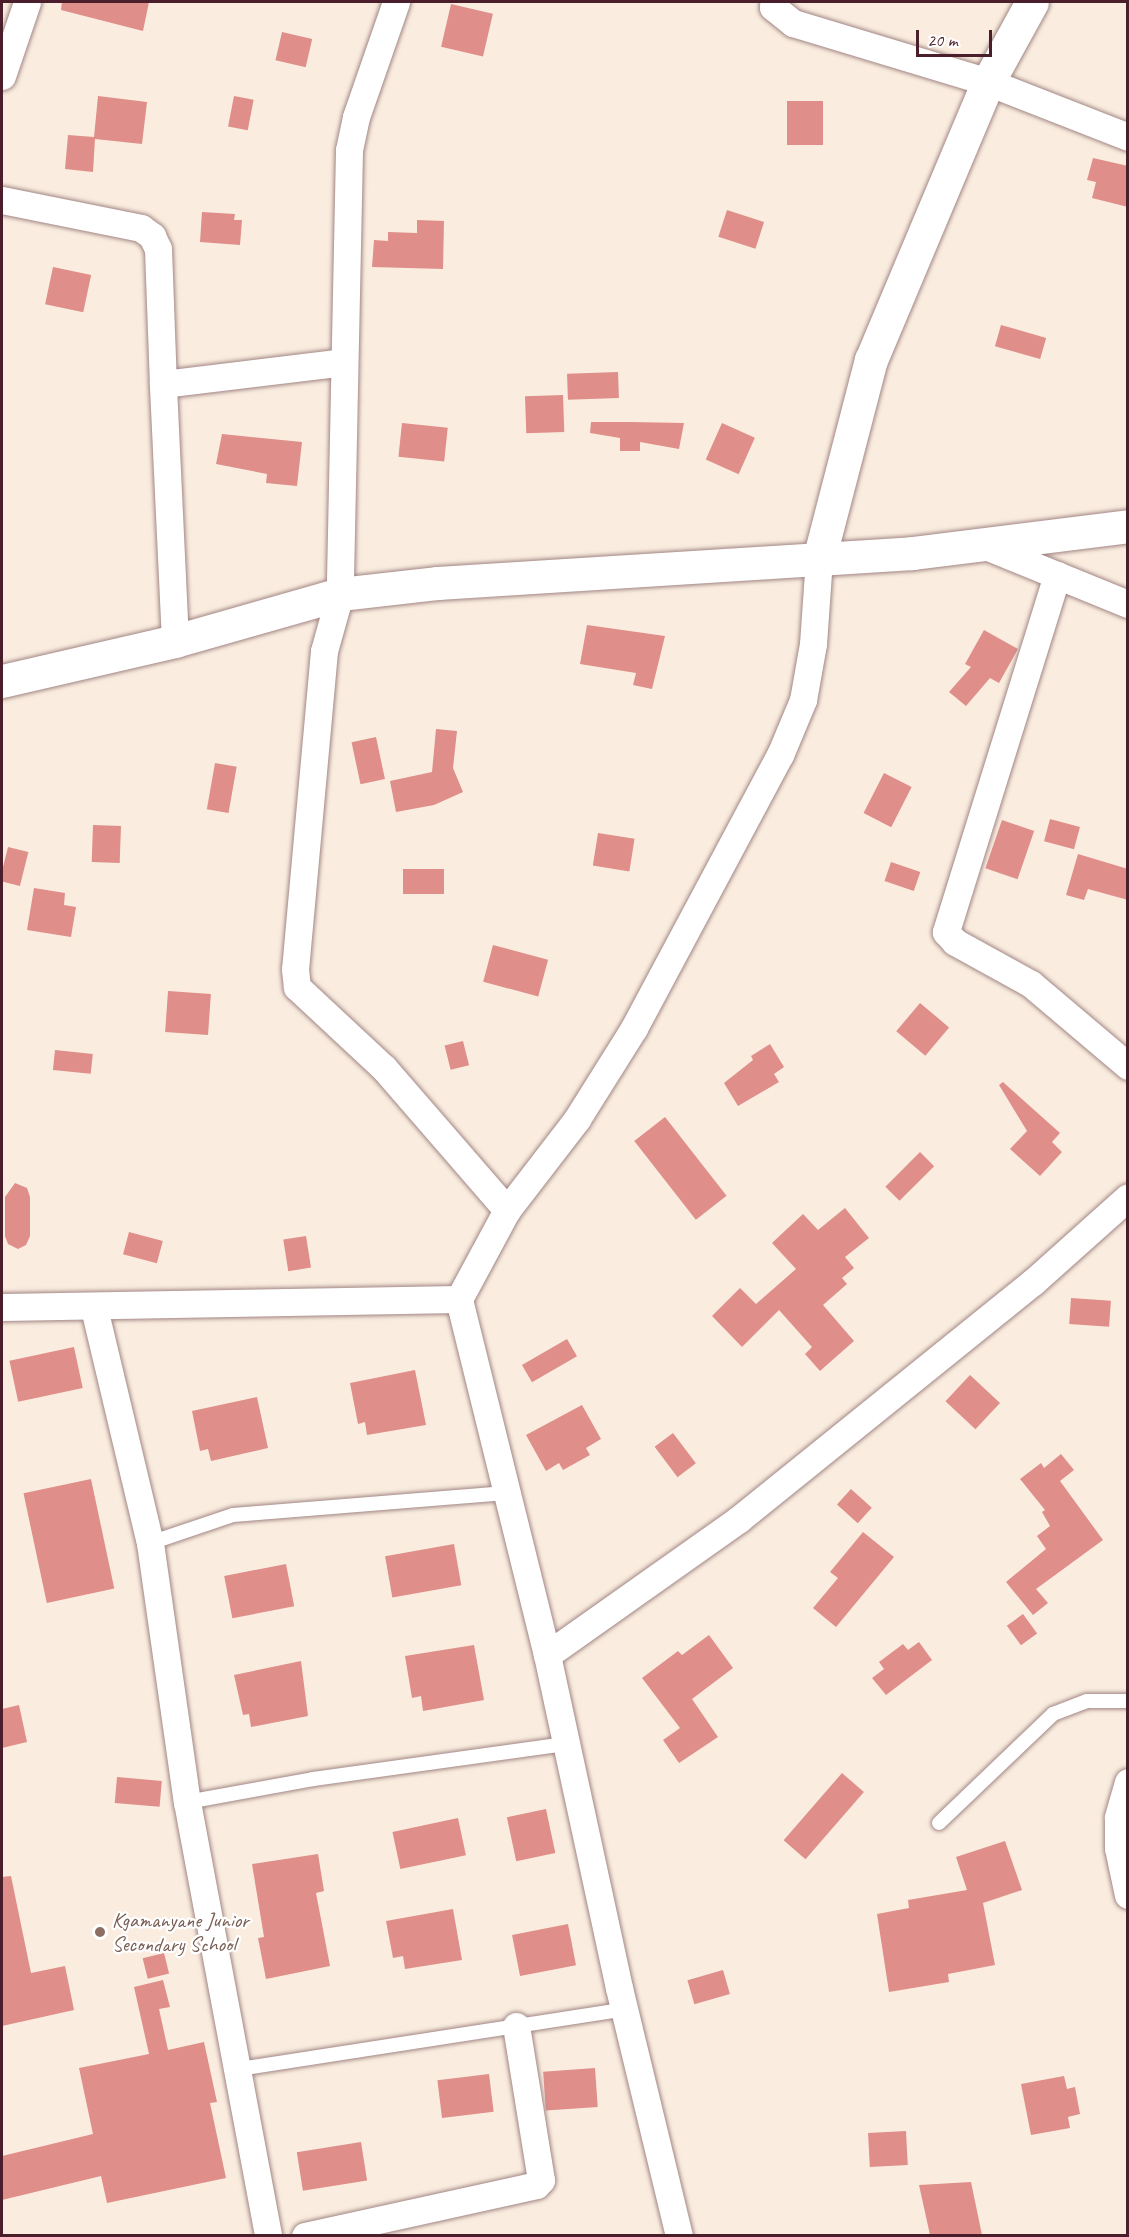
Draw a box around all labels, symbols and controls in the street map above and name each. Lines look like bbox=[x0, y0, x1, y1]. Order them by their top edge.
scale bar bbox=[919, 18, 996, 56]
text: 20 m bbox=[927, 29, 958, 51]
place label: Kgamanyane Junior Secondary School bbox=[112, 1907, 248, 1957]
marker: Kgamanyane Junior Secondary School bbox=[93, 1925, 107, 1939]

